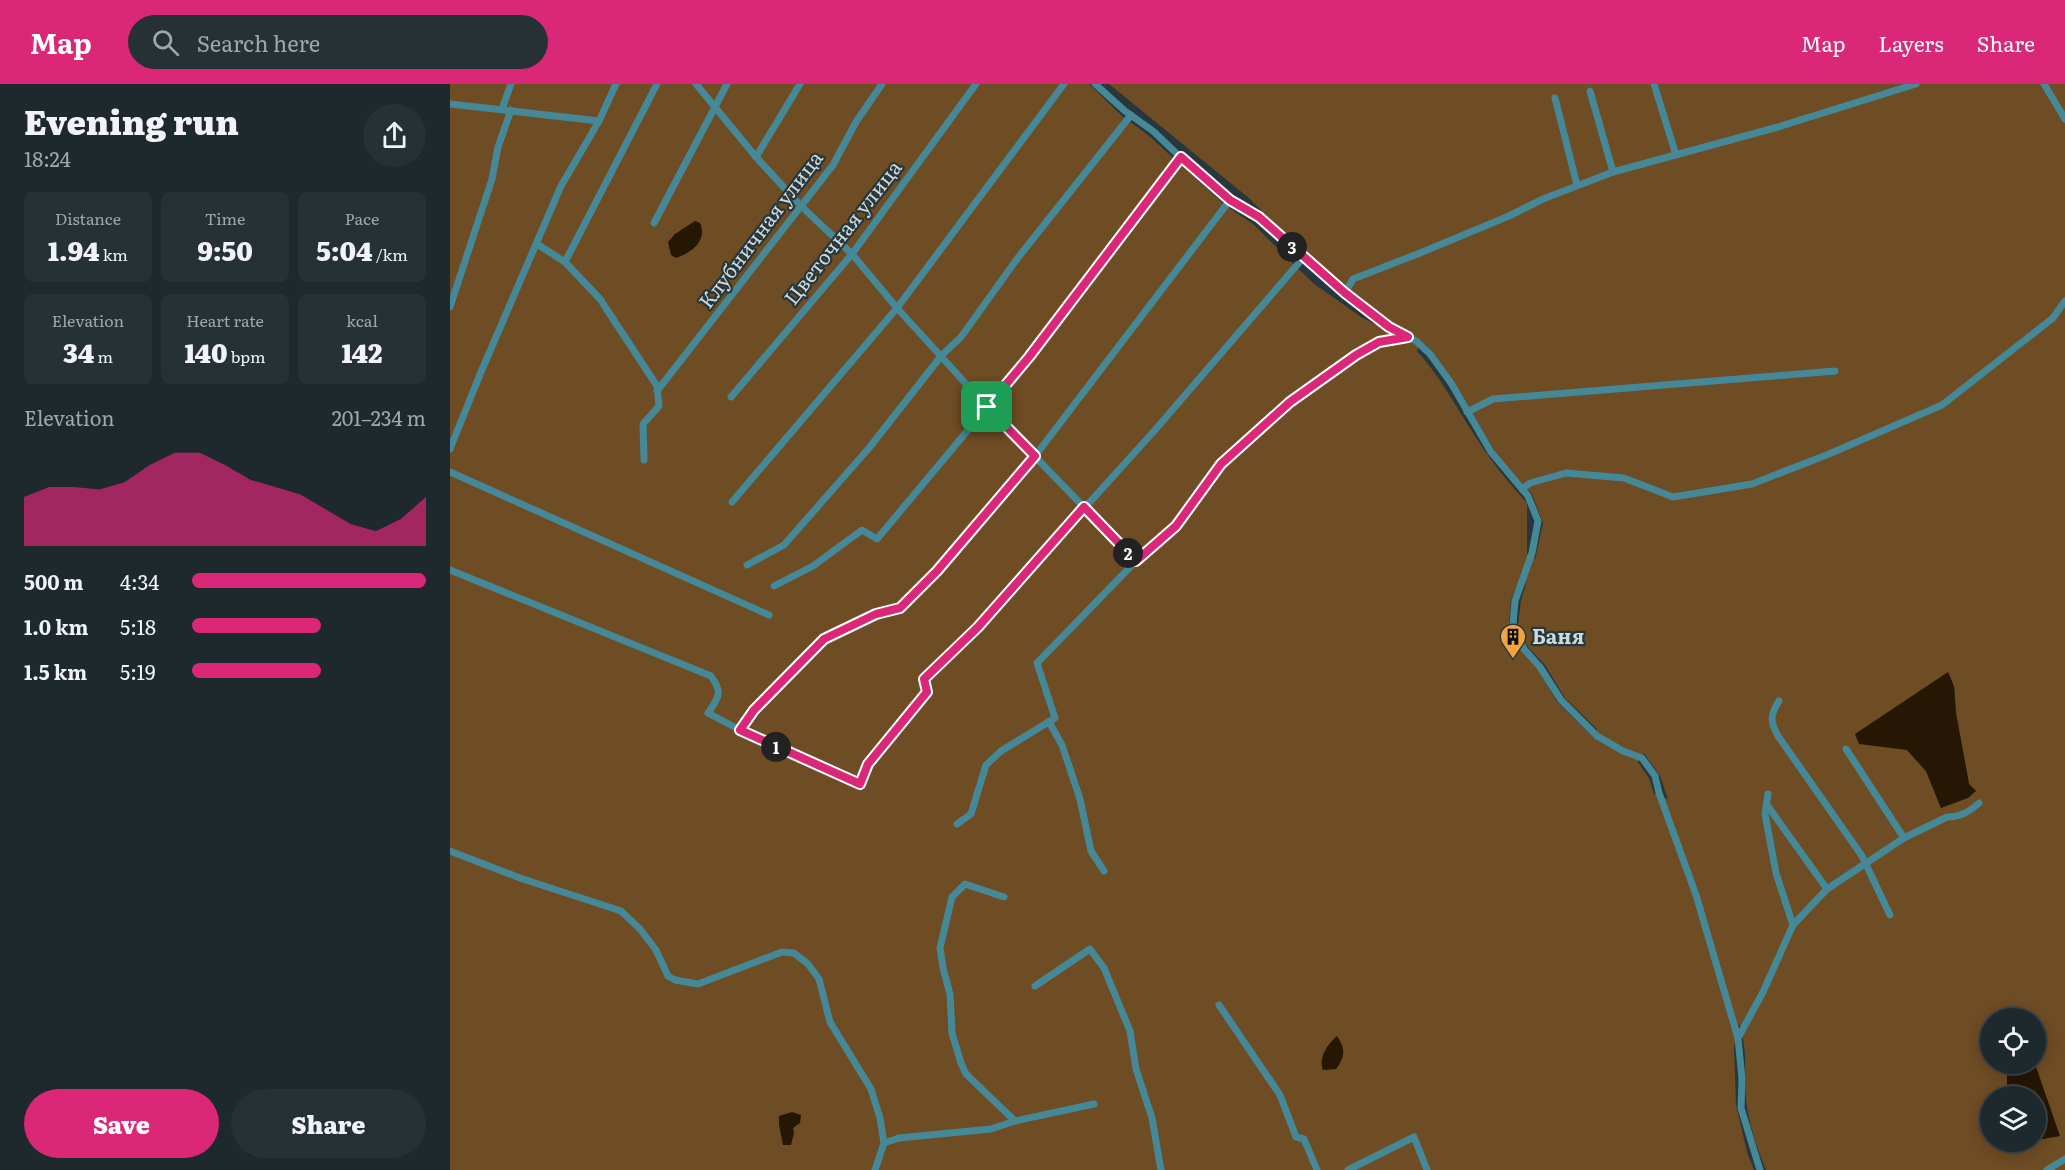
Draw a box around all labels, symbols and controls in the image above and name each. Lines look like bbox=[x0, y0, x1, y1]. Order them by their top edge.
search box bbox=[128, 15, 548, 69]
text: Map bbox=[30, 21, 92, 63]
icon: search bbox=[149, 26, 182, 59]
text: Search here bbox=[197, 26, 320, 59]
text: Map bbox=[1801, 27, 1846, 58]
text: Layers bbox=[1879, 27, 1944, 58]
text: Share bbox=[1977, 27, 2035, 58]
text: Evening run bbox=[24, 96, 239, 145]
button: share bbox=[363, 104, 426, 167]
text: 18:24 bbox=[24, 143, 71, 173]
street label: Клубничная улица bbox=[690, 143, 829, 314]
street label: Цветочная улица bbox=[775, 153, 908, 310]
text: Distance bbox=[55, 206, 121, 230]
text: Time bbox=[205, 206, 245, 230]
text: Pace bbox=[345, 206, 379, 230]
text: 1.94 bbox=[48, 230, 100, 269]
text: 9:50 bbox=[197, 230, 253, 269]
text: 5:04 bbox=[316, 230, 373, 269]
pin: 3 bbox=[1277, 232, 1307, 262]
text: 3 bbox=[1288, 235, 1296, 259]
text: km bbox=[100, 242, 128, 266]
text: /km bbox=[373, 242, 408, 266]
text: Elevation bbox=[52, 308, 124, 332]
text: Heart rate bbox=[186, 308, 264, 332]
text: kcal bbox=[346, 308, 378, 332]
text: 34 bbox=[63, 332, 94, 371]
text: 140 bbox=[185, 332, 228, 371]
text: 142 bbox=[342, 332, 382, 371]
text: m bbox=[94, 344, 113, 368]
text: bpm bbox=[228, 344, 265, 368]
pin bbox=[961, 381, 1012, 432]
icon: arrive bbox=[970, 390, 1003, 423]
text: Elevation bbox=[24, 402, 114, 432]
text: 201–234 m bbox=[332, 402, 426, 432]
pin: 2 bbox=[1113, 538, 1143, 568]
text: 2 bbox=[1124, 541, 1132, 565]
text: 500 m bbox=[24, 566, 83, 596]
text: 4:34 bbox=[120, 566, 159, 596]
text: 1.0 km bbox=[24, 611, 89, 641]
text: 5:18 bbox=[120, 611, 156, 641]
place label: Баня bbox=[1532, 620, 1585, 650]
building icon: Баня bbox=[1498, 622, 1528, 660]
text: 1.5 km bbox=[24, 656, 87, 686]
text: 5:19 bbox=[120, 656, 155, 686]
pin: 1 bbox=[761, 732, 791, 762]
text: 1 bbox=[773, 735, 779, 759]
map controls bbox=[1980, 1008, 2046, 1152]
button: locate bbox=[1980, 1008, 2046, 1074]
button: layers bbox=[1980, 1086, 2046, 1152]
button: Save bbox=[24, 1089, 219, 1158]
button: Share bbox=[231, 1089, 426, 1158]

